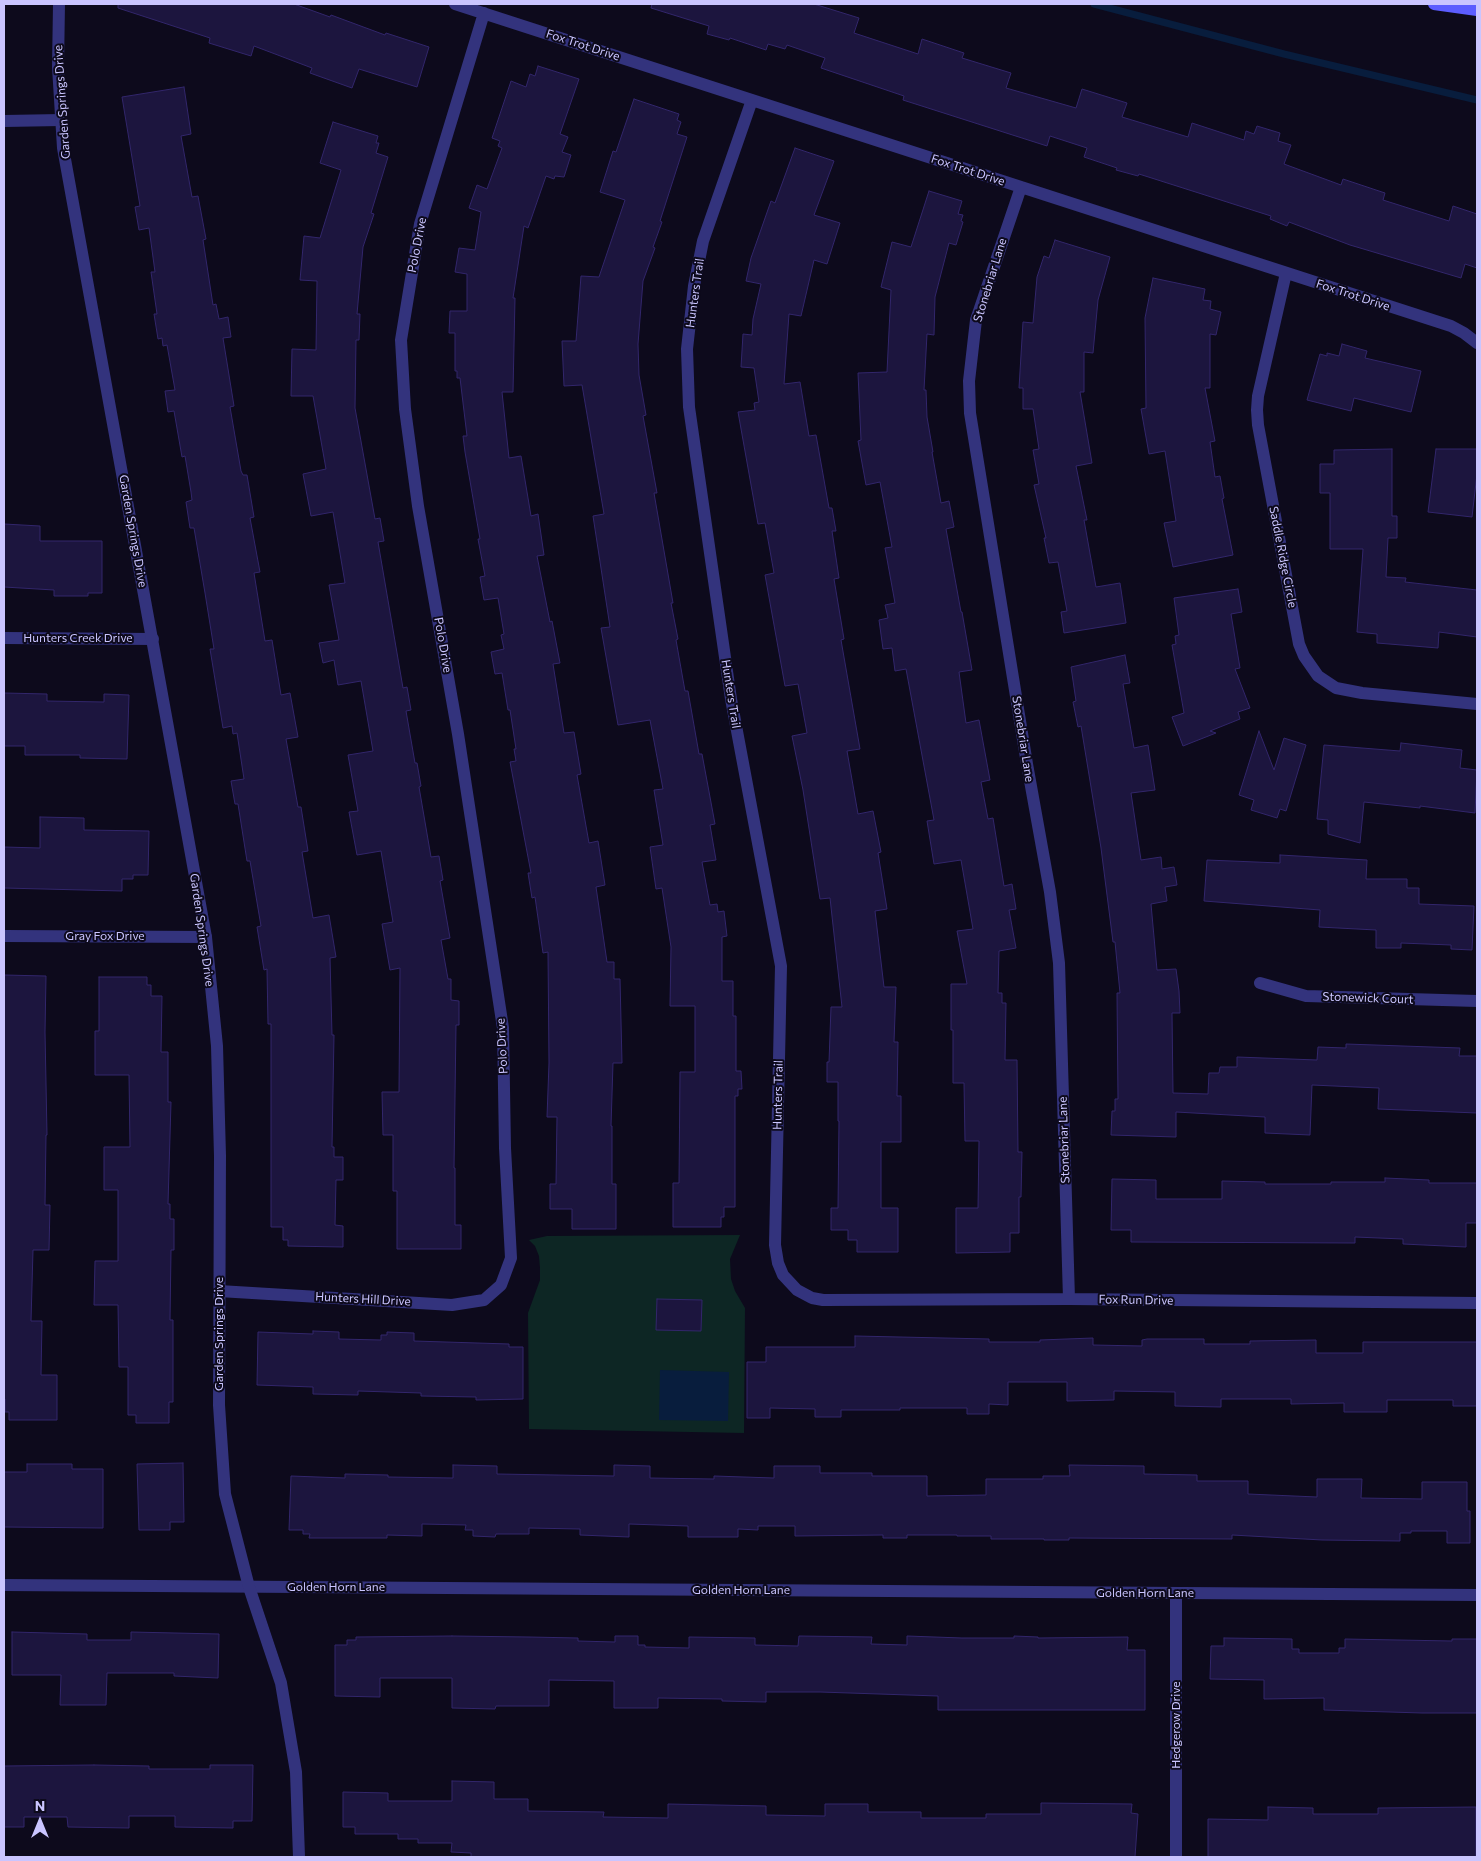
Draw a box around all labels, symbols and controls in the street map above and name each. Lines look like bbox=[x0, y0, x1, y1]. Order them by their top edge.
street label: Fox Trot Drive bbox=[544, 26, 622, 64]
street label: Garden Springs Drive bbox=[51, 45, 73, 159]
street label: Fox Trot Drive bbox=[929, 151, 1007, 189]
street label: Polo Drive bbox=[405, 216, 429, 274]
street label: Stonebriar Lane bbox=[970, 236, 1010, 324]
street label: Hunters Trail bbox=[683, 257, 707, 329]
street label: Fox Trot Drive bbox=[1314, 276, 1392, 314]
street label: Garden Springs Drive bbox=[116, 474, 150, 588]
street label: Saddle Ridge Circle bbox=[1266, 505, 1300, 609]
street label: Polo Drive bbox=[431, 616, 455, 674]
street label: Hunters Creek Drive bbox=[23, 631, 133, 645]
street label: Hunters Trail bbox=[718, 658, 744, 730]
street label: Stonebriar Lane bbox=[1009, 695, 1037, 783]
street label: Garden Springs Drive bbox=[187, 872, 217, 988]
street label: Gray Fox Drive bbox=[65, 929, 145, 943]
street label: Stonewick Court bbox=[1322, 989, 1414, 1007]
street label: Polo Drive bbox=[493, 1018, 511, 1074]
street label: Hunters Trail bbox=[770, 1060, 786, 1130]
street label: Stonebriar Lane bbox=[1055, 1096, 1073, 1184]
street label: Garden Springs Drive bbox=[212, 1277, 226, 1391]
street label: Hunters Hill Drive bbox=[315, 1289, 411, 1309]
street label: Fox Run Drive bbox=[1098, 1292, 1174, 1308]
street label: Golden Horn Lane bbox=[287, 1580, 385, 1594]
street label: Golden Horn Lane bbox=[692, 1583, 790, 1597]
street label: Golden Horn Lane bbox=[1096, 1586, 1194, 1600]
street label: Hedgerow Drive bbox=[1169, 1681, 1183, 1769]
north arrow bbox=[15, 1796, 65, 1846]
text: N bbox=[35, 1797, 45, 1814]

